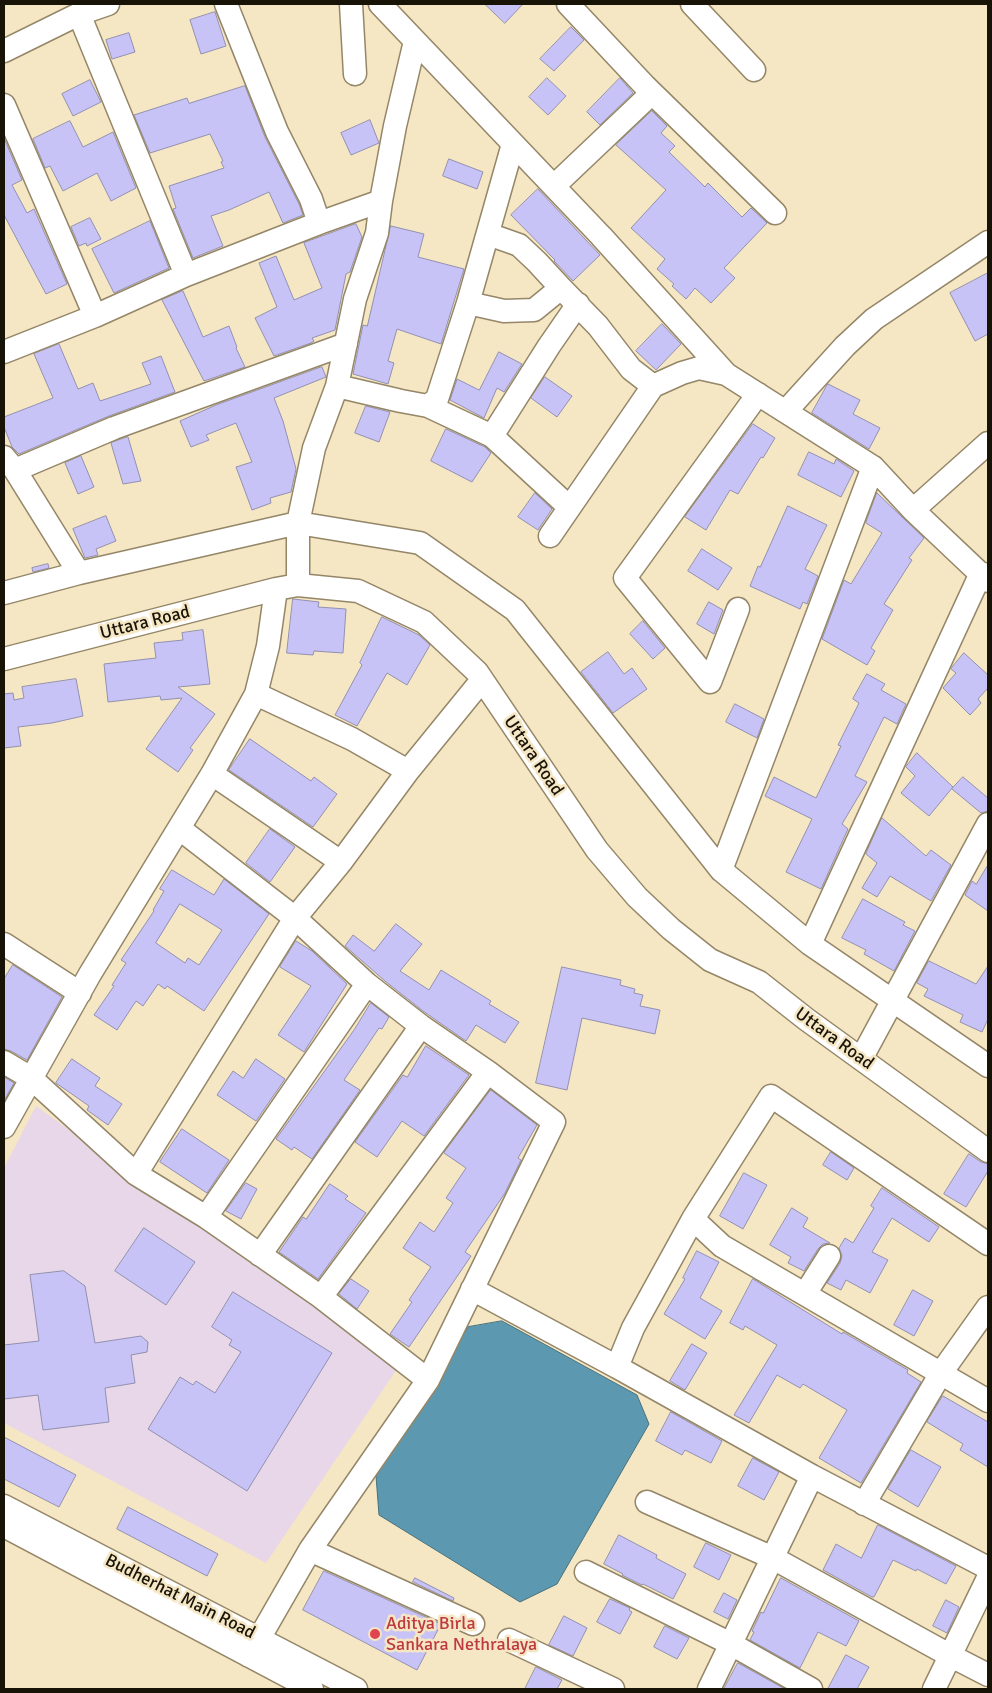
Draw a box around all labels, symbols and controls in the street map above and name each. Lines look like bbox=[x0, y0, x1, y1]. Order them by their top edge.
street label: Uttara Road bbox=[98, 601, 192, 645]
street label: Uttara Road bbox=[498, 712, 568, 800]
street label: Uttara Road bbox=[790, 1003, 878, 1075]
street label: Budherhat Main Road bbox=[101, 1550, 259, 1644]
place label: Aditya Birla Sankara Nethralaya bbox=[386, 1613, 537, 1656]
marker: Aditya Birla Sankara Nethralaya bbox=[368, 1627, 382, 1641]

